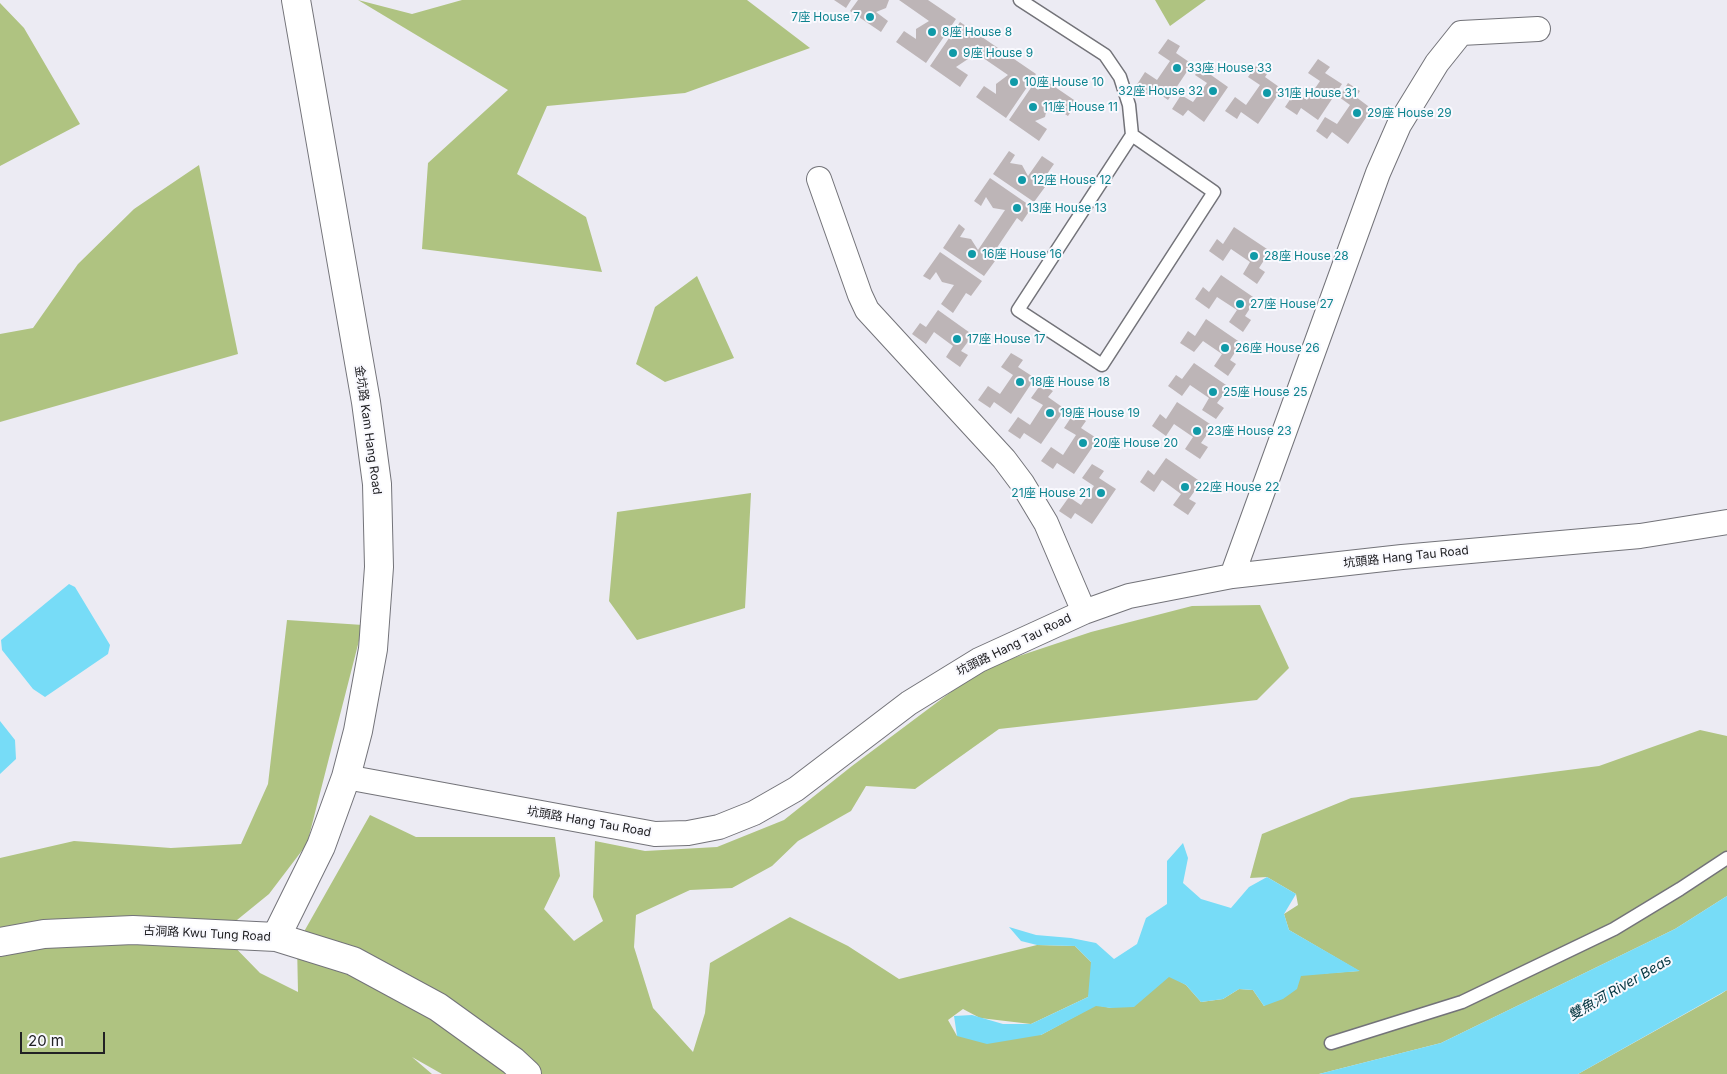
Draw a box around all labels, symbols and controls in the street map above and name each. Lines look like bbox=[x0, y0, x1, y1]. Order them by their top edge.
place label: 7座 House 7 bbox=[791, 10, 860, 24]
marker: 7座 House 7 bbox=[864, 11, 876, 23]
place label: 8座 House 8 bbox=[942, 25, 1012, 39]
marker: 8座 House 8 bbox=[926, 26, 938, 38]
place label: 9座 House 9 bbox=[963, 46, 1033, 60]
marker: 9座 House 9 bbox=[947, 47, 959, 59]
place label: 33座 House 33 bbox=[1187, 61, 1272, 75]
marker: 33座 House 33 bbox=[1171, 62, 1183, 74]
place label: 10座 House 10 bbox=[1024, 75, 1104, 89]
marker: 10座 House 10 bbox=[1008, 76, 1020, 88]
place label: 32座 House 32 bbox=[1118, 84, 1203, 98]
marker: 32座 House 32 bbox=[1207, 85, 1219, 97]
place label: 31座 House 31 bbox=[1277, 86, 1357, 100]
marker: 31座 House 31 bbox=[1261, 87, 1273, 99]
place label: 11座 House 11 bbox=[1043, 100, 1118, 114]
marker: 11座 House 11 bbox=[1027, 101, 1039, 113]
place label: 29座 House 29 bbox=[1367, 106, 1452, 120]
marker: 29座 House 29 bbox=[1351, 107, 1363, 119]
place label: 12座 House 12 bbox=[1032, 173, 1112, 187]
marker: 12座 House 12 bbox=[1016, 174, 1028, 186]
place label: 13座 House 13 bbox=[1027, 201, 1107, 215]
marker: 13座 House 13 bbox=[1011, 202, 1023, 214]
place label: 16座 House 16 bbox=[982, 247, 1062, 261]
marker: 16座 House 16 bbox=[966, 248, 978, 260]
place label: 28座 House 28 bbox=[1264, 249, 1349, 263]
marker: 28座 House 28 bbox=[1248, 250, 1260, 262]
place label: 27座 House 27 bbox=[1250, 297, 1334, 311]
marker: 27座 House 27 bbox=[1234, 298, 1246, 310]
place label: 17座 House 17 bbox=[967, 332, 1046, 346]
marker: 17座 House 17 bbox=[951, 333, 963, 345]
place label: 26座 House 26 bbox=[1235, 341, 1320, 355]
marker: 26座 House 26 bbox=[1219, 342, 1231, 354]
street label: 金坑路 Kam Hang Road bbox=[352, 364, 384, 496]
place label: 18座 House 18 bbox=[1030, 375, 1110, 389]
marker: 18座 House 18 bbox=[1014, 376, 1026, 388]
place label: 25座 House 25 bbox=[1223, 385, 1308, 399]
marker: 25座 House 25 bbox=[1207, 386, 1219, 398]
place label: 19座 House 19 bbox=[1060, 406, 1140, 420]
marker: 19座 House 19 bbox=[1044, 407, 1056, 419]
place label: 23座 House 23 bbox=[1207, 424, 1292, 438]
marker: 23座 House 23 bbox=[1191, 425, 1203, 437]
place label: 20座 House 20 bbox=[1093, 436, 1178, 450]
marker: 20座 House 20 bbox=[1077, 437, 1089, 449]
place label: 22座 House 22 bbox=[1195, 480, 1280, 494]
marker: 22座 House 22 bbox=[1179, 481, 1191, 493]
place label: 21座 House 21 bbox=[1011, 486, 1091, 500]
marker: 21座 House 21 bbox=[1095, 487, 1107, 499]
street label: 坑頭路 Hang Tau Road bbox=[1343, 543, 1469, 571]
street label: 坑頭路 Hang Tau Road bbox=[954, 611, 1074, 679]
street label: 坑頭路 Hang Tau Road bbox=[526, 804, 652, 840]
street label: 古洞路 Kwu Tung Road bbox=[143, 923, 271, 945]
water label: 雙魚河 River Beas bbox=[1565, 952, 1675, 1024]
scale bar bbox=[22, 1022, 108, 1054]
text: 20 m bbox=[28, 1031, 64, 1050]

